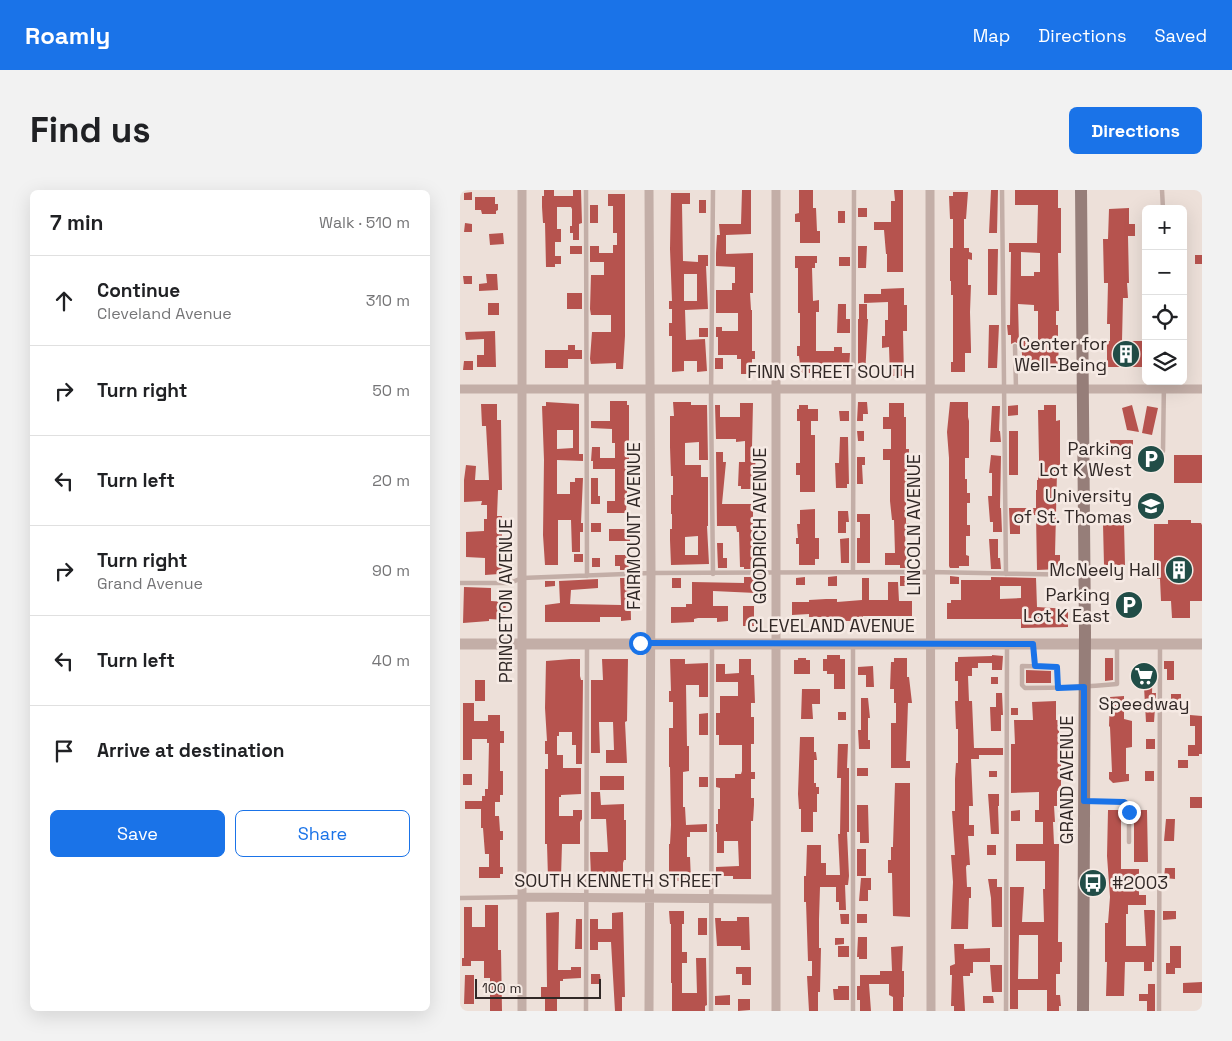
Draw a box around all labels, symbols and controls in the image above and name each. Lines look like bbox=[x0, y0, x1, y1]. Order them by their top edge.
text: Roamly bbox=[25, 20, 110, 51]
text: Map bbox=[973, 24, 1010, 47]
text: Directions bbox=[1038, 24, 1127, 47]
text: Saved bbox=[1155, 24, 1207, 47]
button: Directions bbox=[1069, 107, 1202, 154]
text: Find us bbox=[30, 108, 151, 152]
map controls bbox=[1142, 205, 1187, 385]
button: + bbox=[1142, 205, 1187, 250]
text: 7 min bbox=[50, 209, 103, 236]
text: Walk · 510 m bbox=[319, 212, 410, 233]
button: − bbox=[1142, 250, 1187, 295]
text: Continue bbox=[97, 278, 180, 303]
icon: ahead bbox=[50, 287, 78, 315]
text: 310 m bbox=[366, 290, 410, 311]
button: locate bbox=[1142, 295, 1187, 340]
text: Cleveland Avenue bbox=[97, 303, 232, 324]
place label: Center for Well-Being bbox=[1014, 332, 1107, 376]
building icon: Center for Well-Being bbox=[1111, 339, 1141, 369]
button: layers bbox=[1142, 340, 1187, 385]
street label: FINN STREET SOUTH bbox=[747, 360, 915, 383]
icon: right bbox=[50, 377, 78, 405]
text: Turn right bbox=[97, 378, 187, 403]
text: 50 m bbox=[372, 380, 410, 401]
place label: Parking Lot K West bbox=[1039, 437, 1132, 481]
street label: FAIRMOUNT AVENUE bbox=[622, 442, 645, 610]
parking icon: Parking Lot K West bbox=[1136, 444, 1166, 474]
street label: GOODRICH AVENUE bbox=[748, 448, 771, 604]
street label: LINCOLN AVENUE bbox=[902, 454, 925, 596]
icon: left bbox=[50, 467, 78, 495]
text: Turn left bbox=[97, 468, 175, 493]
text: 20 m bbox=[372, 470, 410, 491]
place label: University of St. Thomas bbox=[1013, 484, 1132, 528]
school or university icon: University of St. Thomas bbox=[1136, 491, 1166, 521]
street label: PRINCETON AVENUE bbox=[494, 519, 517, 683]
text: Turn right bbox=[97, 548, 187, 573]
building icon: McNeely Hall bbox=[1164, 555, 1194, 585]
icon: right bbox=[50, 557, 78, 585]
place label: McNeely Hall bbox=[1049, 558, 1160, 581]
text: 90 m bbox=[372, 560, 410, 581]
text: Grand Avenue bbox=[97, 573, 203, 594]
place label: Parking Lot K East bbox=[1023, 583, 1110, 627]
parking icon: Parking Lot K East bbox=[1114, 590, 1144, 620]
street label: CLEVELAND AVENUE bbox=[747, 614, 915, 637]
route start bbox=[629, 632, 652, 655]
icon: left bbox=[50, 647, 78, 675]
text: Turn left bbox=[97, 648, 175, 673]
text: 40 m bbox=[372, 650, 410, 671]
supermarket icon: Speedway bbox=[1129, 661, 1159, 691]
place label: Speedway bbox=[1099, 692, 1189, 715]
street label: GRAND AVENUE bbox=[1055, 716, 1078, 844]
icon: arrive bbox=[50, 737, 78, 765]
text: Arrive at destination bbox=[97, 738, 285, 763]
route end bbox=[1118, 801, 1141, 824]
button: Save bbox=[50, 810, 225, 857]
button: Share bbox=[235, 810, 410, 857]
bus stop icon: #2003 bbox=[1078, 868, 1108, 898]
street label: SOUTH KENNETH STREET bbox=[514, 869, 722, 892]
place label: #2003 bbox=[1112, 871, 1168, 894]
scale bar bbox=[475, 976, 601, 999]
text: 100 m bbox=[482, 979, 521, 997]

